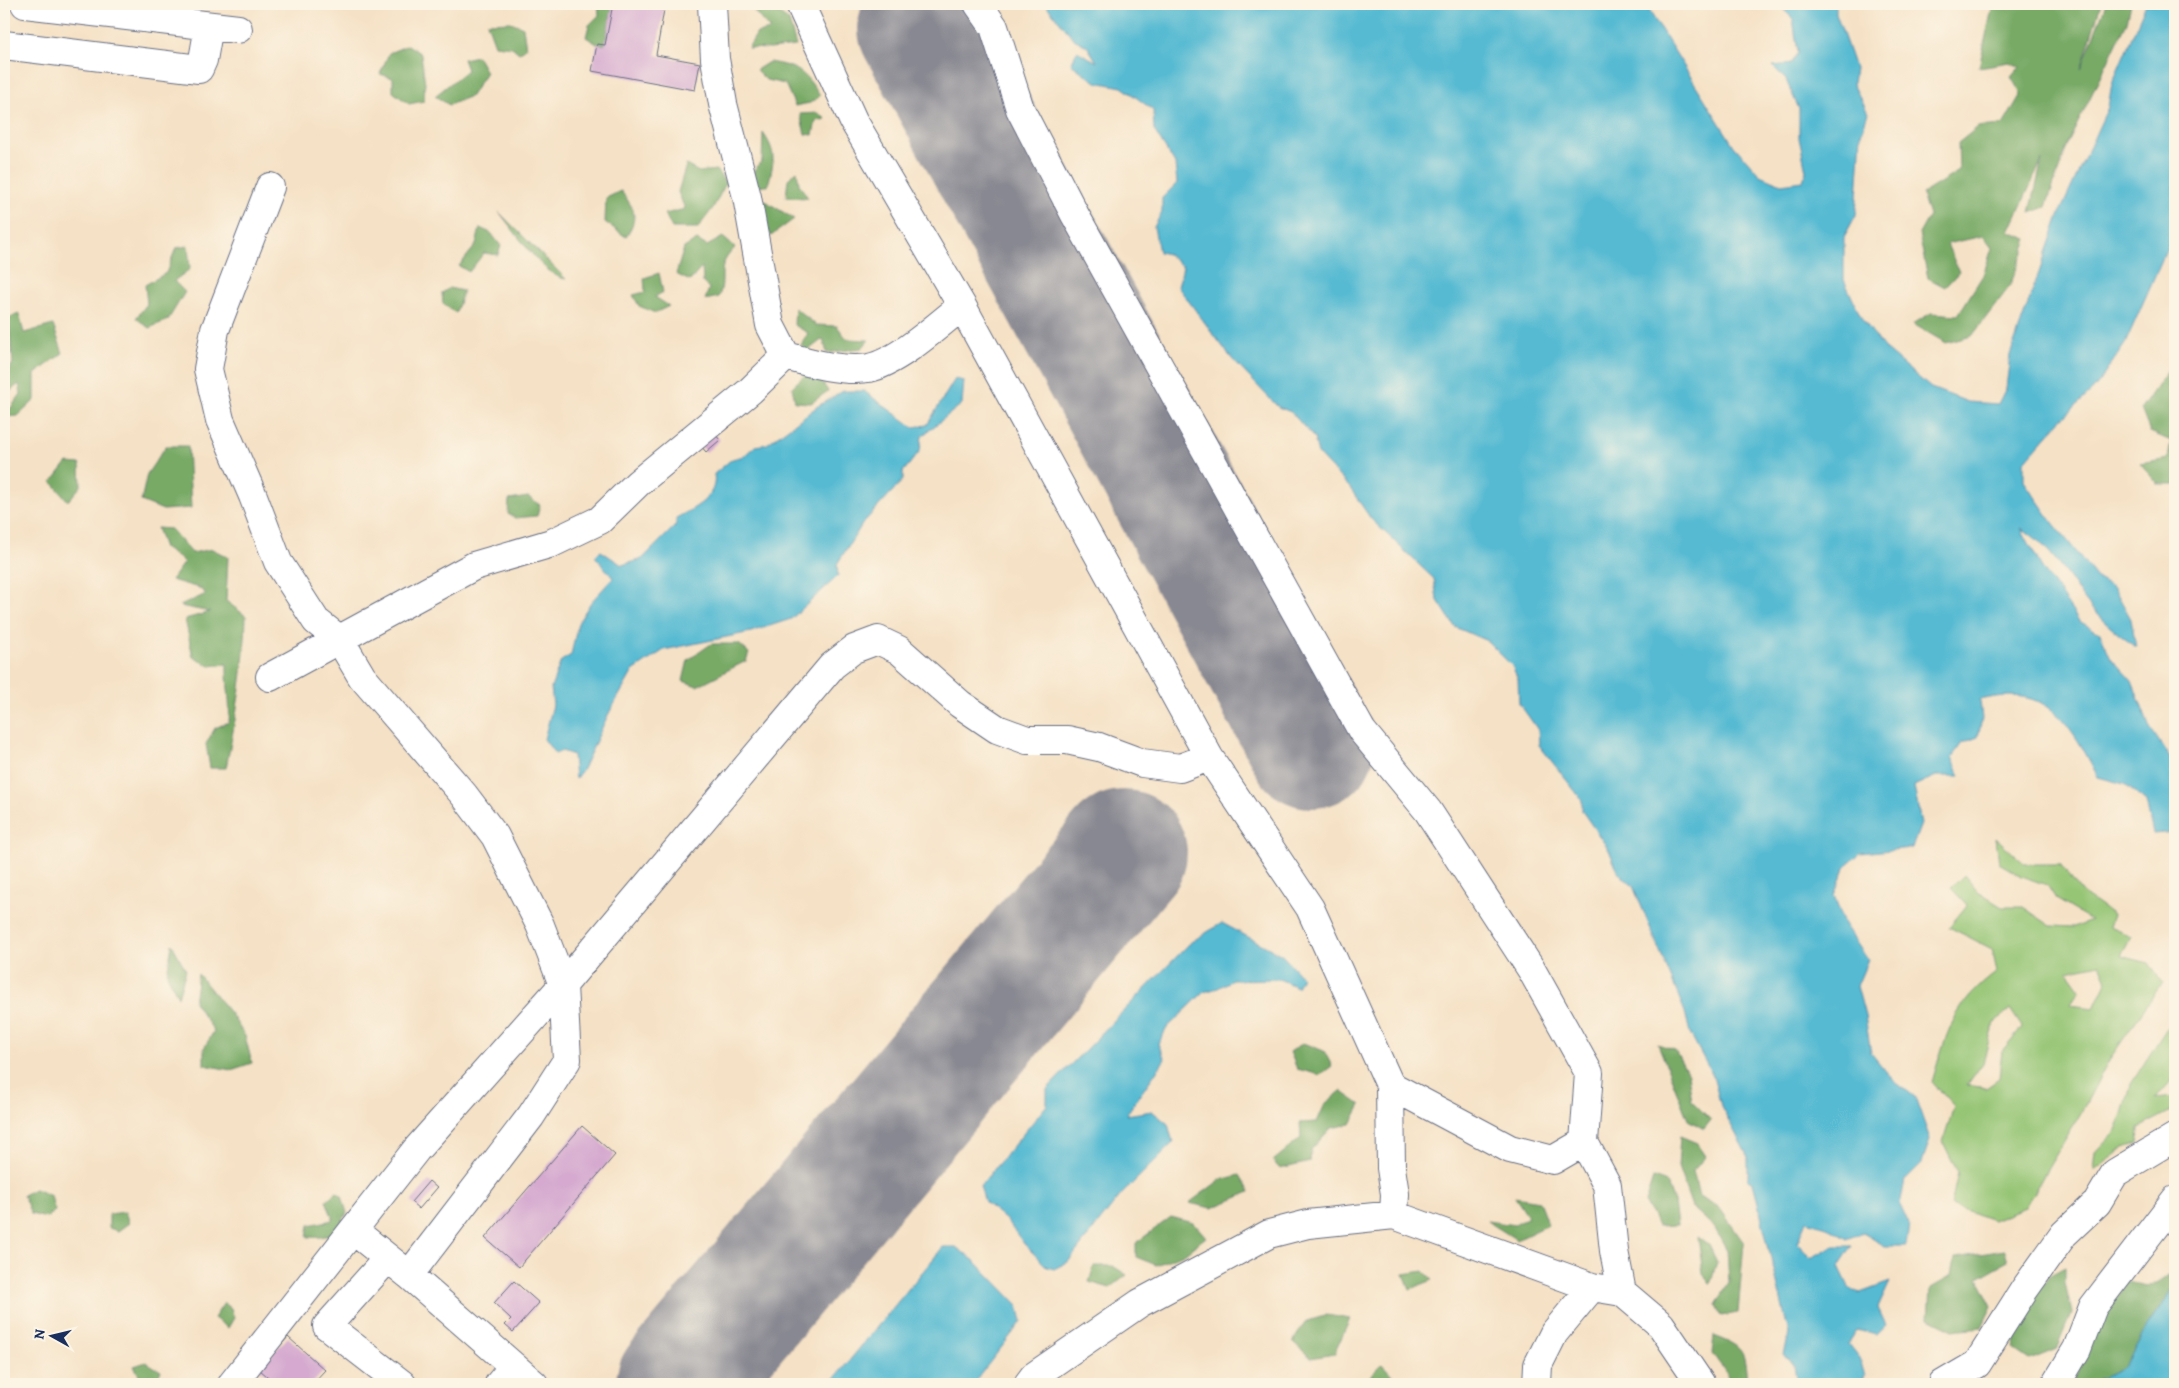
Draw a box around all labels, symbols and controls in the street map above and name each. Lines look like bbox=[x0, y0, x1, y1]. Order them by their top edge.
north arrow bbox=[28, 1310, 78, 1360]
text: N bbox=[30, 1328, 50, 1341]

